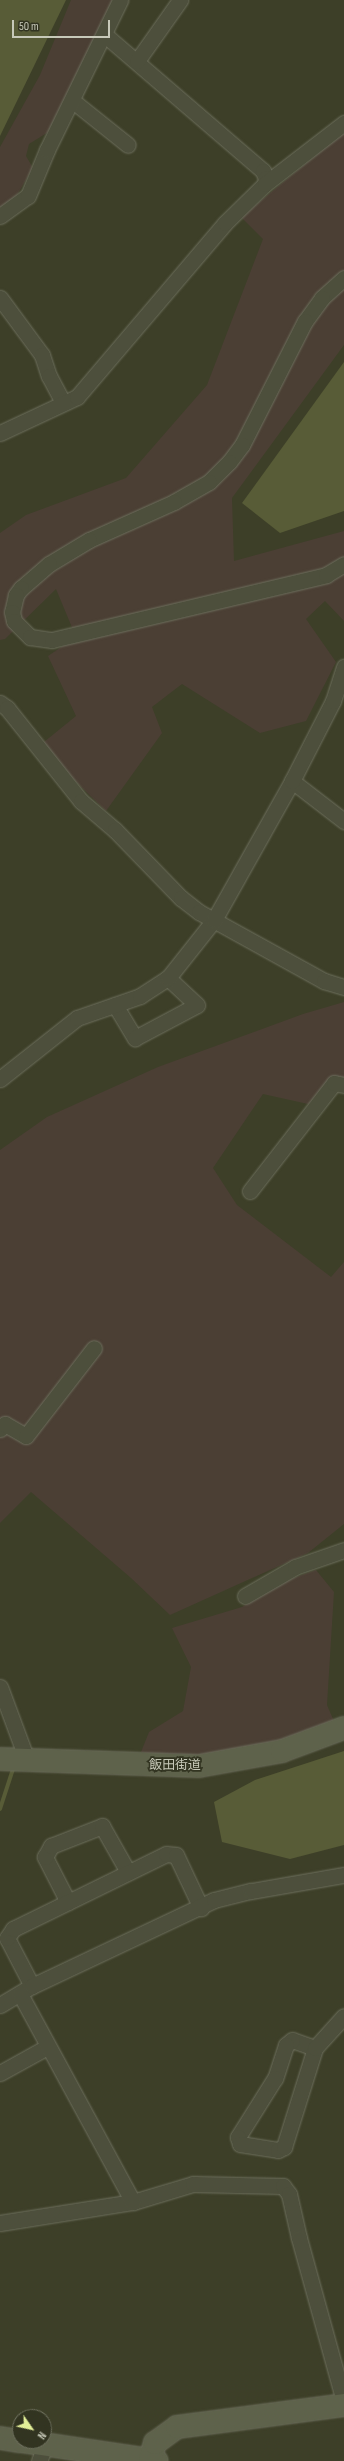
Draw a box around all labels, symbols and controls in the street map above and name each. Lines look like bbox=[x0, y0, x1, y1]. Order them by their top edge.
scale bar bbox=[14, 12, 112, 38]
text: 50 m bbox=[19, 19, 39, 34]
street label: 飯田街道 bbox=[149, 1757, 201, 1773]
north arrow bbox=[12, 2409, 52, 2449]
text: N bbox=[35, 2429, 49, 2442]

